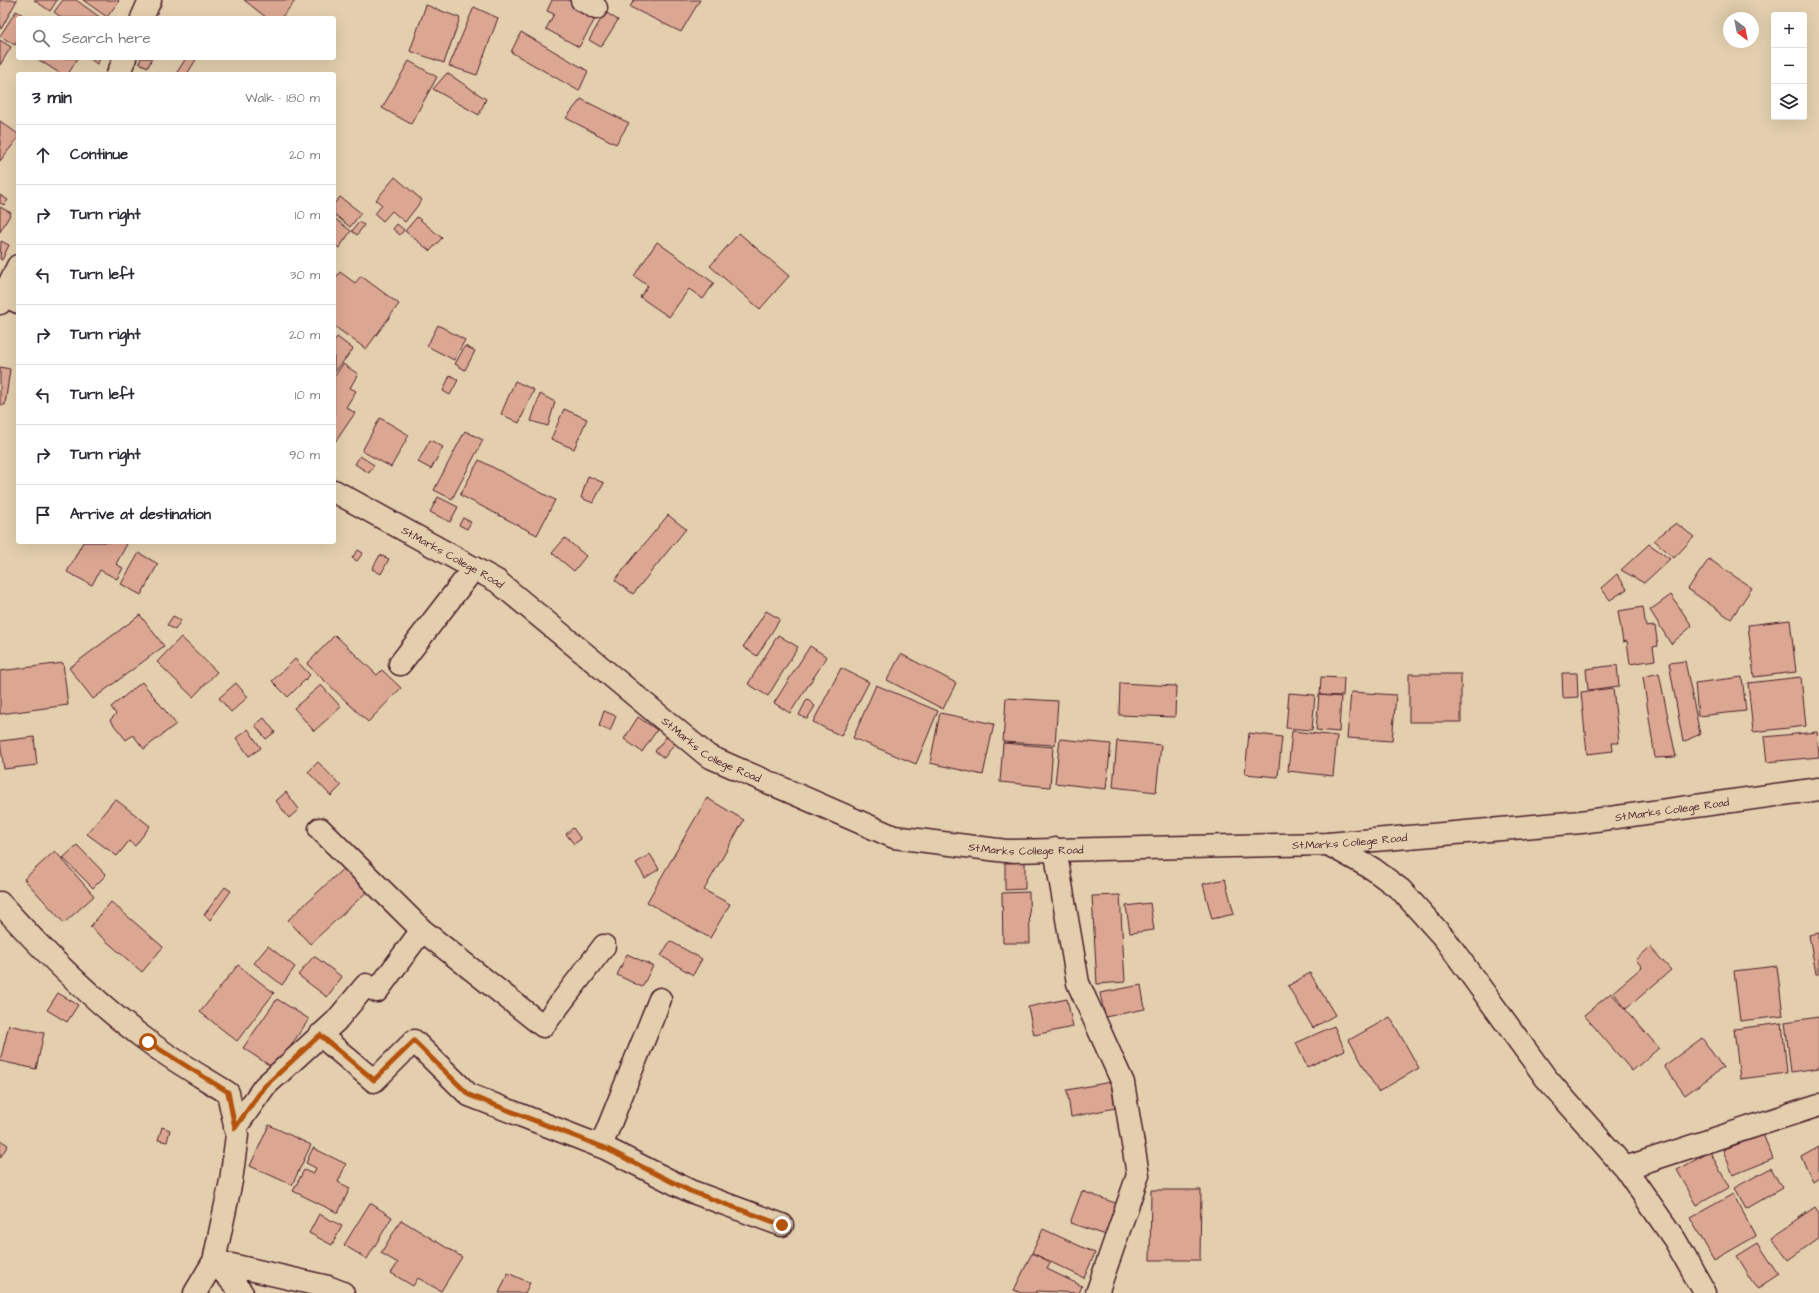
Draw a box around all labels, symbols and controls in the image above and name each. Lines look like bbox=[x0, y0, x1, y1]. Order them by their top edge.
north arrow bbox=[1723, 12, 1759, 48]
map controls bbox=[1771, 12, 1807, 120]
button: + bbox=[1771, 12, 1807, 48]
search box bbox=[16, 16, 336, 60]
icon: search bbox=[30, 27, 52, 49]
text: Search here bbox=[62, 28, 151, 49]
button: − bbox=[1771, 48, 1807, 84]
button: layers bbox=[1771, 84, 1807, 120]
text: 3 min bbox=[32, 86, 72, 110]
text: Walk · 180 m bbox=[245, 89, 320, 107]
icon: ahead bbox=[32, 144, 54, 166]
text: Continue bbox=[70, 144, 128, 165]
text: 20 m bbox=[289, 146, 320, 164]
icon: right bbox=[32, 204, 54, 226]
text: Turn right bbox=[70, 204, 141, 225]
text: 10 m bbox=[295, 206, 320, 224]
icon: left bbox=[32, 264, 54, 286]
text: Turn left bbox=[70, 264, 134, 285]
text: 30 m bbox=[290, 266, 320, 284]
icon: right bbox=[32, 324, 54, 346]
text: Turn right bbox=[70, 324, 141, 345]
text: 20 m bbox=[289, 326, 320, 344]
icon: left bbox=[32, 384, 54, 406]
text: Turn left bbox=[70, 384, 134, 405]
text: 10 m bbox=[295, 386, 320, 404]
icon: right bbox=[32, 444, 54, 466]
text: Turn right bbox=[70, 444, 141, 465]
text: 90 m bbox=[289, 446, 320, 464]
icon: arrive bbox=[32, 504, 54, 526]
text: Arrive at destination bbox=[70, 504, 211, 525]
street label: St.Marks College Road bbox=[399, 523, 507, 592]
street label: St.Marks College Road bbox=[658, 714, 764, 786]
street label: St.Marks College Road bbox=[1614, 794, 1731, 825]
street label: St.Marks College Road bbox=[1292, 830, 1408, 853]
street label: St.Marks College Road bbox=[968, 839, 1084, 859]
route start bbox=[139, 1033, 157, 1051]
route end bbox=[773, 1216, 791, 1234]

